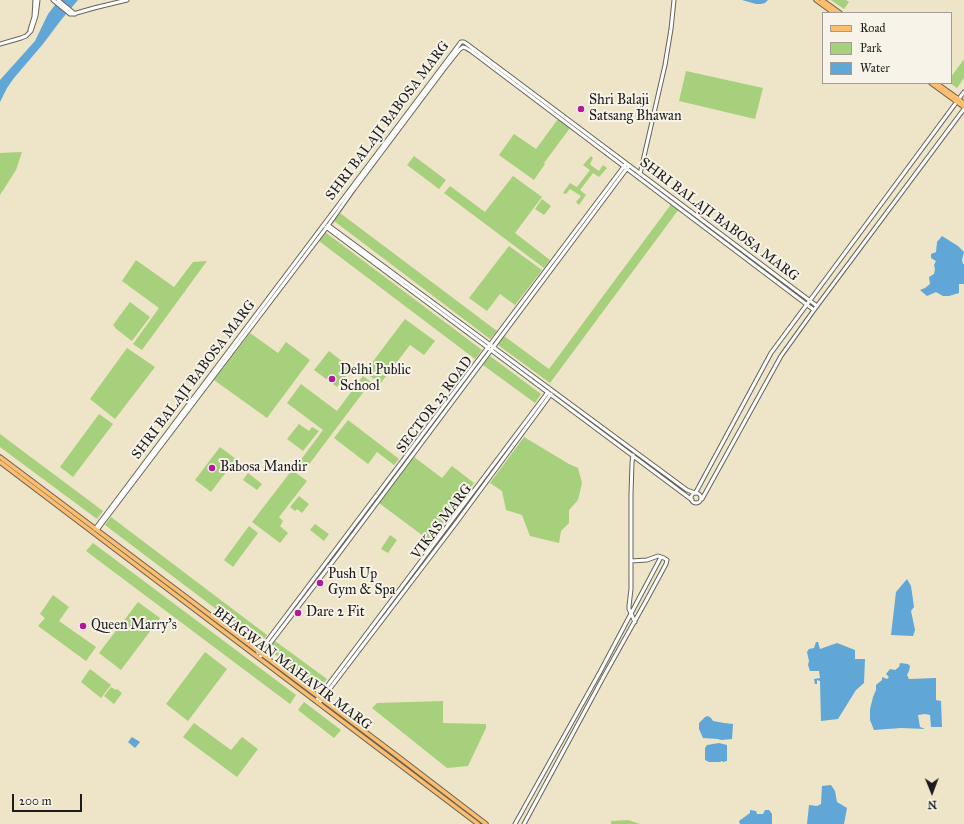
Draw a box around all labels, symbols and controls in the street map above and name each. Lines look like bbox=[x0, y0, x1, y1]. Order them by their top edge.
legend bbox=[822, 12, 952, 84]
text: Road bbox=[860, 21, 886, 35]
street label: SHRI BALAJI BABOSA MARG bbox=[323, 38, 453, 204]
text: Park bbox=[860, 41, 882, 55]
text: Water bbox=[860, 61, 890, 75]
place label: Shri Balaji Satsang Bhawan bbox=[589, 93, 682, 126]
marker: Shri Balaji Satsang Bhawan bbox=[576, 104, 586, 114]
street label: SHRI BALAJI BABOSA MARG bbox=[636, 155, 802, 285]
street label: SHRI BALAJI BABOSA MARG bbox=[129, 297, 259, 463]
street label: SECTOR 23 ROAD bbox=[393, 353, 477, 457]
place label: Delhi Public School bbox=[340, 363, 411, 396]
marker: Delhi Public School bbox=[327, 374, 337, 384]
place label: Babosa Mandir bbox=[220, 460, 307, 476]
marker: Babosa Mandir bbox=[207, 463, 217, 473]
street label: VIKAS MARG bbox=[408, 481, 476, 563]
place label: Push Up Gym & Spa bbox=[328, 567, 395, 600]
marker: Push Up Gym & Spa bbox=[315, 578, 325, 588]
street label: BHAGWAN MAHAVIR MARG bbox=[209, 604, 375, 734]
place label: Dare 2 Fit bbox=[306, 605, 365, 621]
marker: Dare 2 Fit bbox=[293, 608, 303, 618]
place label: Queen Marry's bbox=[91, 618, 177, 634]
marker: Queen Marry's bbox=[78, 621, 88, 631]
north arrow bbox=[912, 772, 952, 812]
scale bar bbox=[14, 786, 84, 812]
text: 200 m bbox=[19, 794, 52, 808]
text: N bbox=[927, 798, 937, 811]

